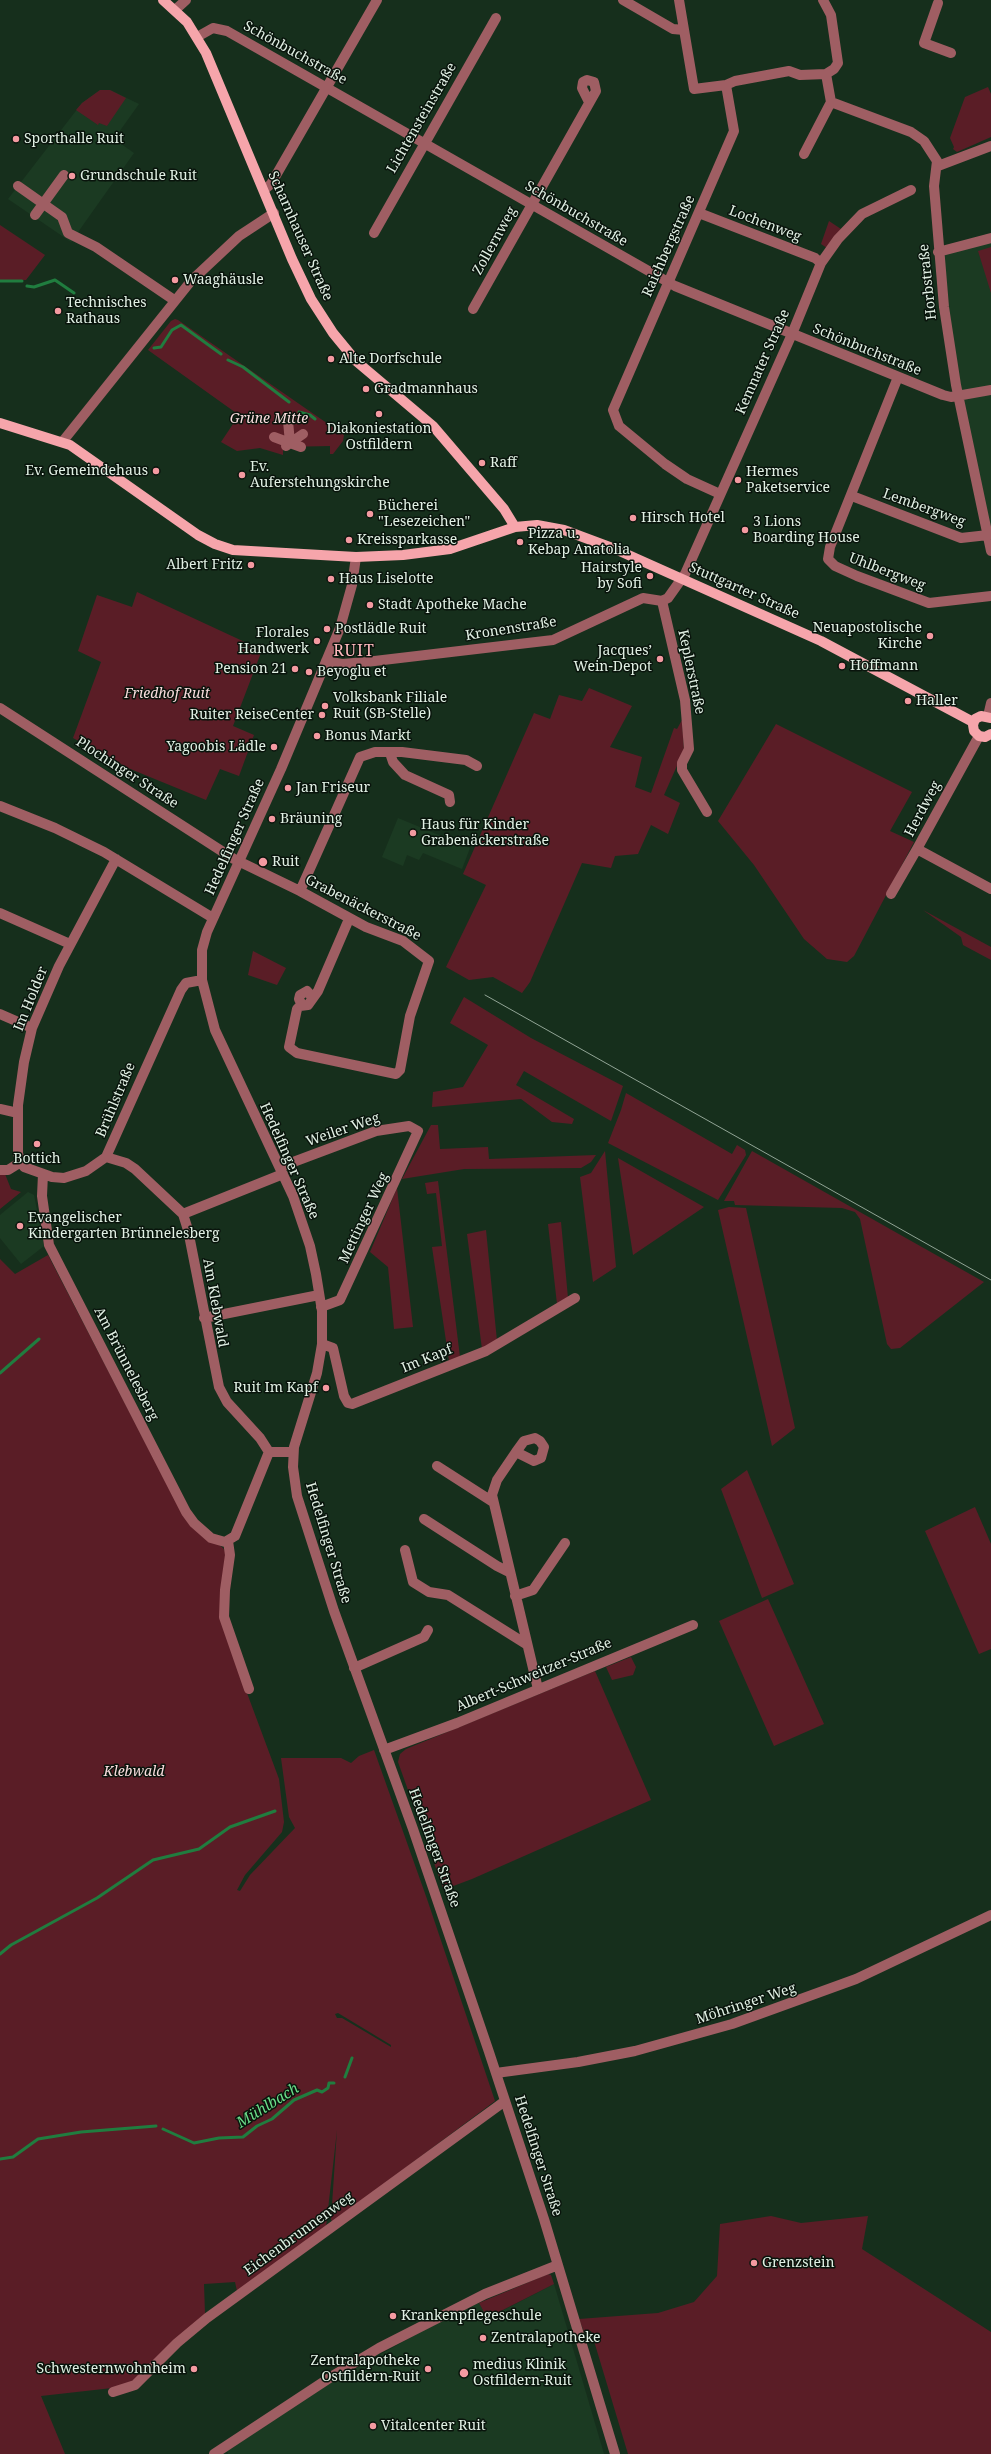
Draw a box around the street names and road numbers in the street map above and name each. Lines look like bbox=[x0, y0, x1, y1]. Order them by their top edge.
street label: Schönbuchstraße bbox=[240, 18, 350, 88]
street label: Lichtensteinstraße bbox=[384, 60, 460, 176]
street label: Scharnhauser Straße bbox=[264, 169, 336, 303]
street label: Schönbuchstraße bbox=[522, 178, 630, 250]
street label: Raichbergstraße bbox=[639, 193, 699, 299]
street label: Lochenweg bbox=[726, 203, 804, 245]
street label: Zollernweg bbox=[469, 204, 521, 278]
street label: Horbstraße bbox=[916, 243, 940, 321]
street label: Kemnater Straße bbox=[732, 307, 794, 417]
street label: Schönbuchstraße bbox=[810, 321, 924, 379]
street label: Lembergweg bbox=[880, 485, 968, 531]
street label: Uhlbergweg bbox=[846, 550, 928, 594]
street label: Stuttgarter Straße bbox=[686, 559, 802, 623]
street label: Kronenstraße bbox=[464, 614, 558, 644]
street label: Keplerstraße bbox=[674, 628, 708, 716]
street label: Plochinger Straße bbox=[73, 734, 181, 812]
street label: Hedelfinger Straße bbox=[202, 776, 268, 898]
street label: Herdweg bbox=[901, 778, 945, 840]
street label: Grabenäckerstraße bbox=[302, 871, 424, 945]
street label: Im Holder bbox=[10, 964, 52, 1034]
street label: Brühlstraße bbox=[93, 1060, 139, 1140]
street label: Hedelfinger Straße bbox=[256, 1100, 322, 1222]
street label: Weiler Weg bbox=[304, 1110, 382, 1150]
street label: Mettinger Weg bbox=[336, 1170, 392, 1266]
street label: Am Klebwald bbox=[199, 1257, 231, 1349]
street label: Am Brünnelesberg bbox=[90, 1304, 162, 1424]
street label: Im Kapf bbox=[399, 1341, 455, 1377]
street label: Hedelfinger Straße bbox=[302, 1480, 354, 1606]
street label: Albert-Schweitzer-Straße bbox=[454, 1635, 614, 1715]
street label: Hedelfinger Straße bbox=[405, 1786, 463, 1910]
street label: Möhringer Weg bbox=[694, 1980, 798, 2028]
street label: Hedelfinger Straße bbox=[511, 2094, 565, 2218]
street label: Eichenbrunnenweg bbox=[241, 2189, 357, 2279]

